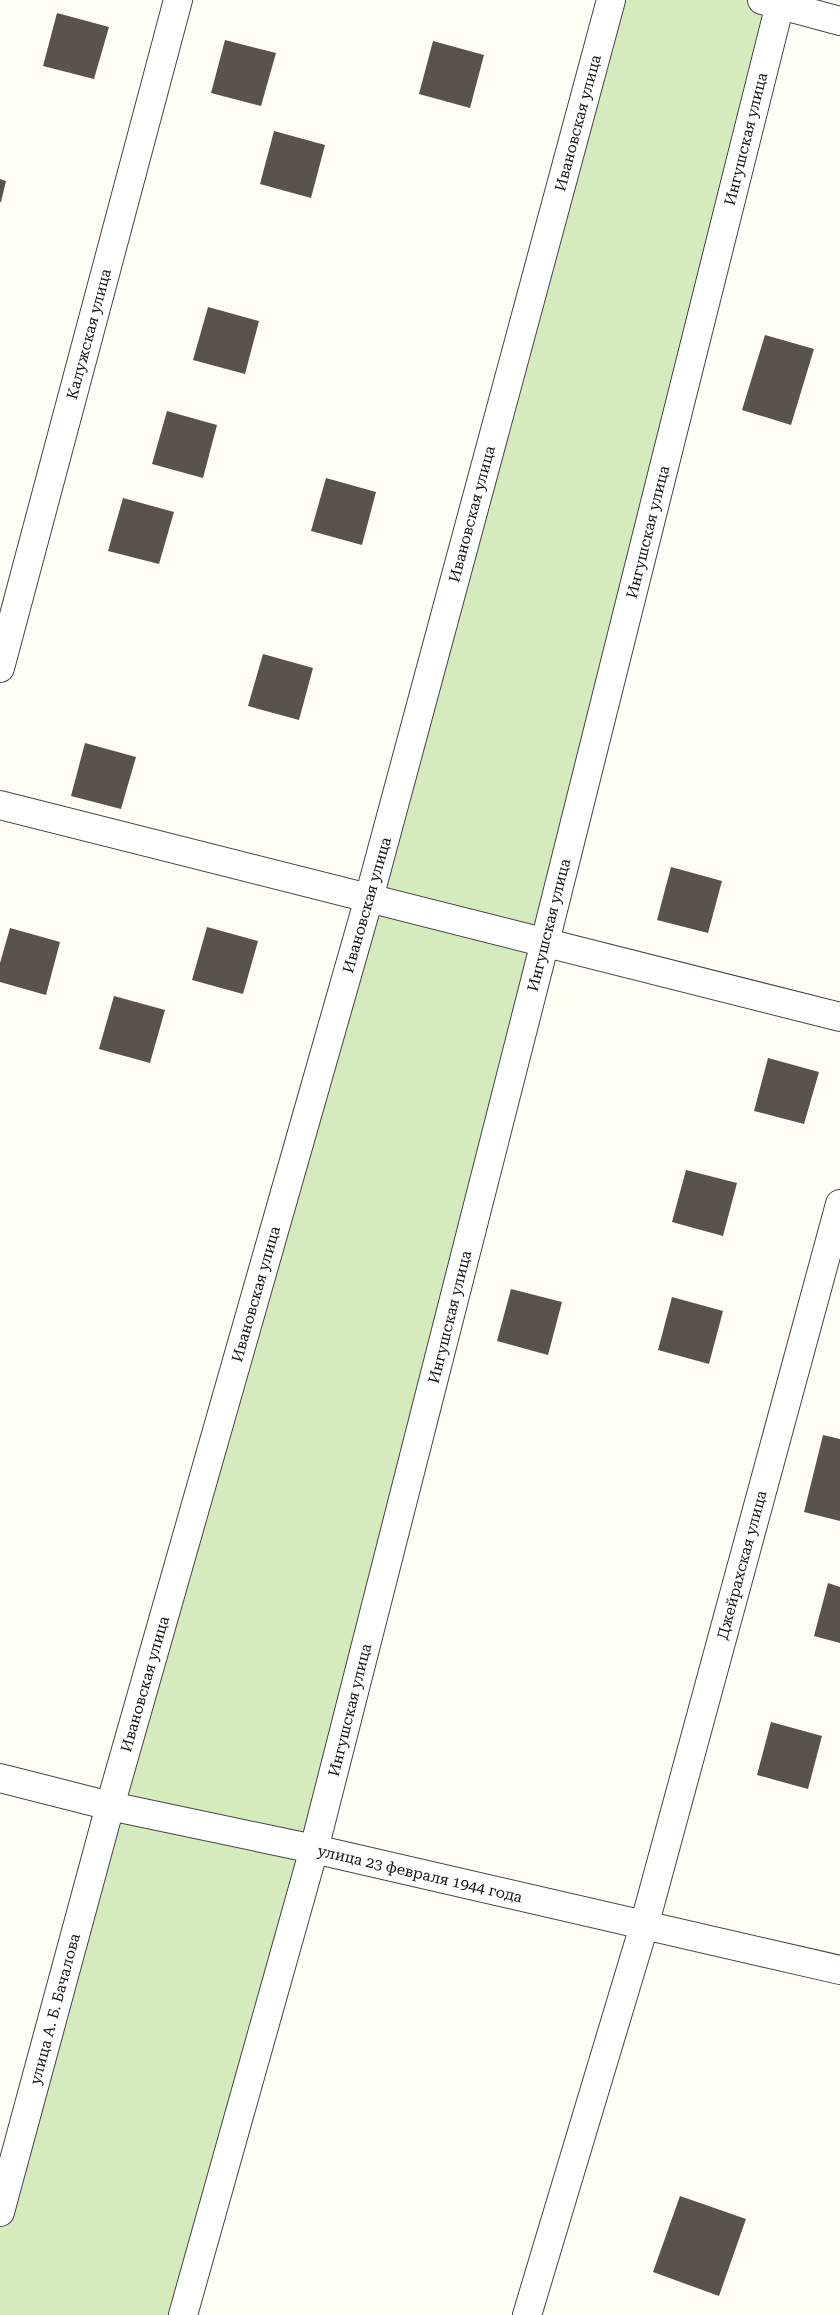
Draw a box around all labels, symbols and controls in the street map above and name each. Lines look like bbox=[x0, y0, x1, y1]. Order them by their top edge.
street label: Ивановская улица bbox=[551, 53, 605, 193]
street label: Ингушская улица bbox=[721, 71, 771, 207]
street label: Калужская улица bbox=[63, 267, 115, 401]
street label: Ивановская улица bbox=[445, 444, 499, 584]
street label: Ингушская улица bbox=[623, 464, 673, 600]
street label: Ивановская улица bbox=[339, 835, 395, 975]
street label: Ингушская улица bbox=[524, 857, 574, 993]
street label: Ивановская улица bbox=[228, 1224, 284, 1364]
street label: Ингушская улица bbox=[425, 1249, 475, 1385]
street label: Джейрахская улица bbox=[713, 1488, 771, 1642]
street label: Ивановская улица bbox=[117, 1614, 173, 1754]
street label: Ингушская улица bbox=[325, 1642, 375, 1778]
street label: улица 23 февраля 1944 года bbox=[316, 1842, 524, 1906]
street label: улица А. Б. Бачалова bbox=[26, 1931, 84, 2087]

